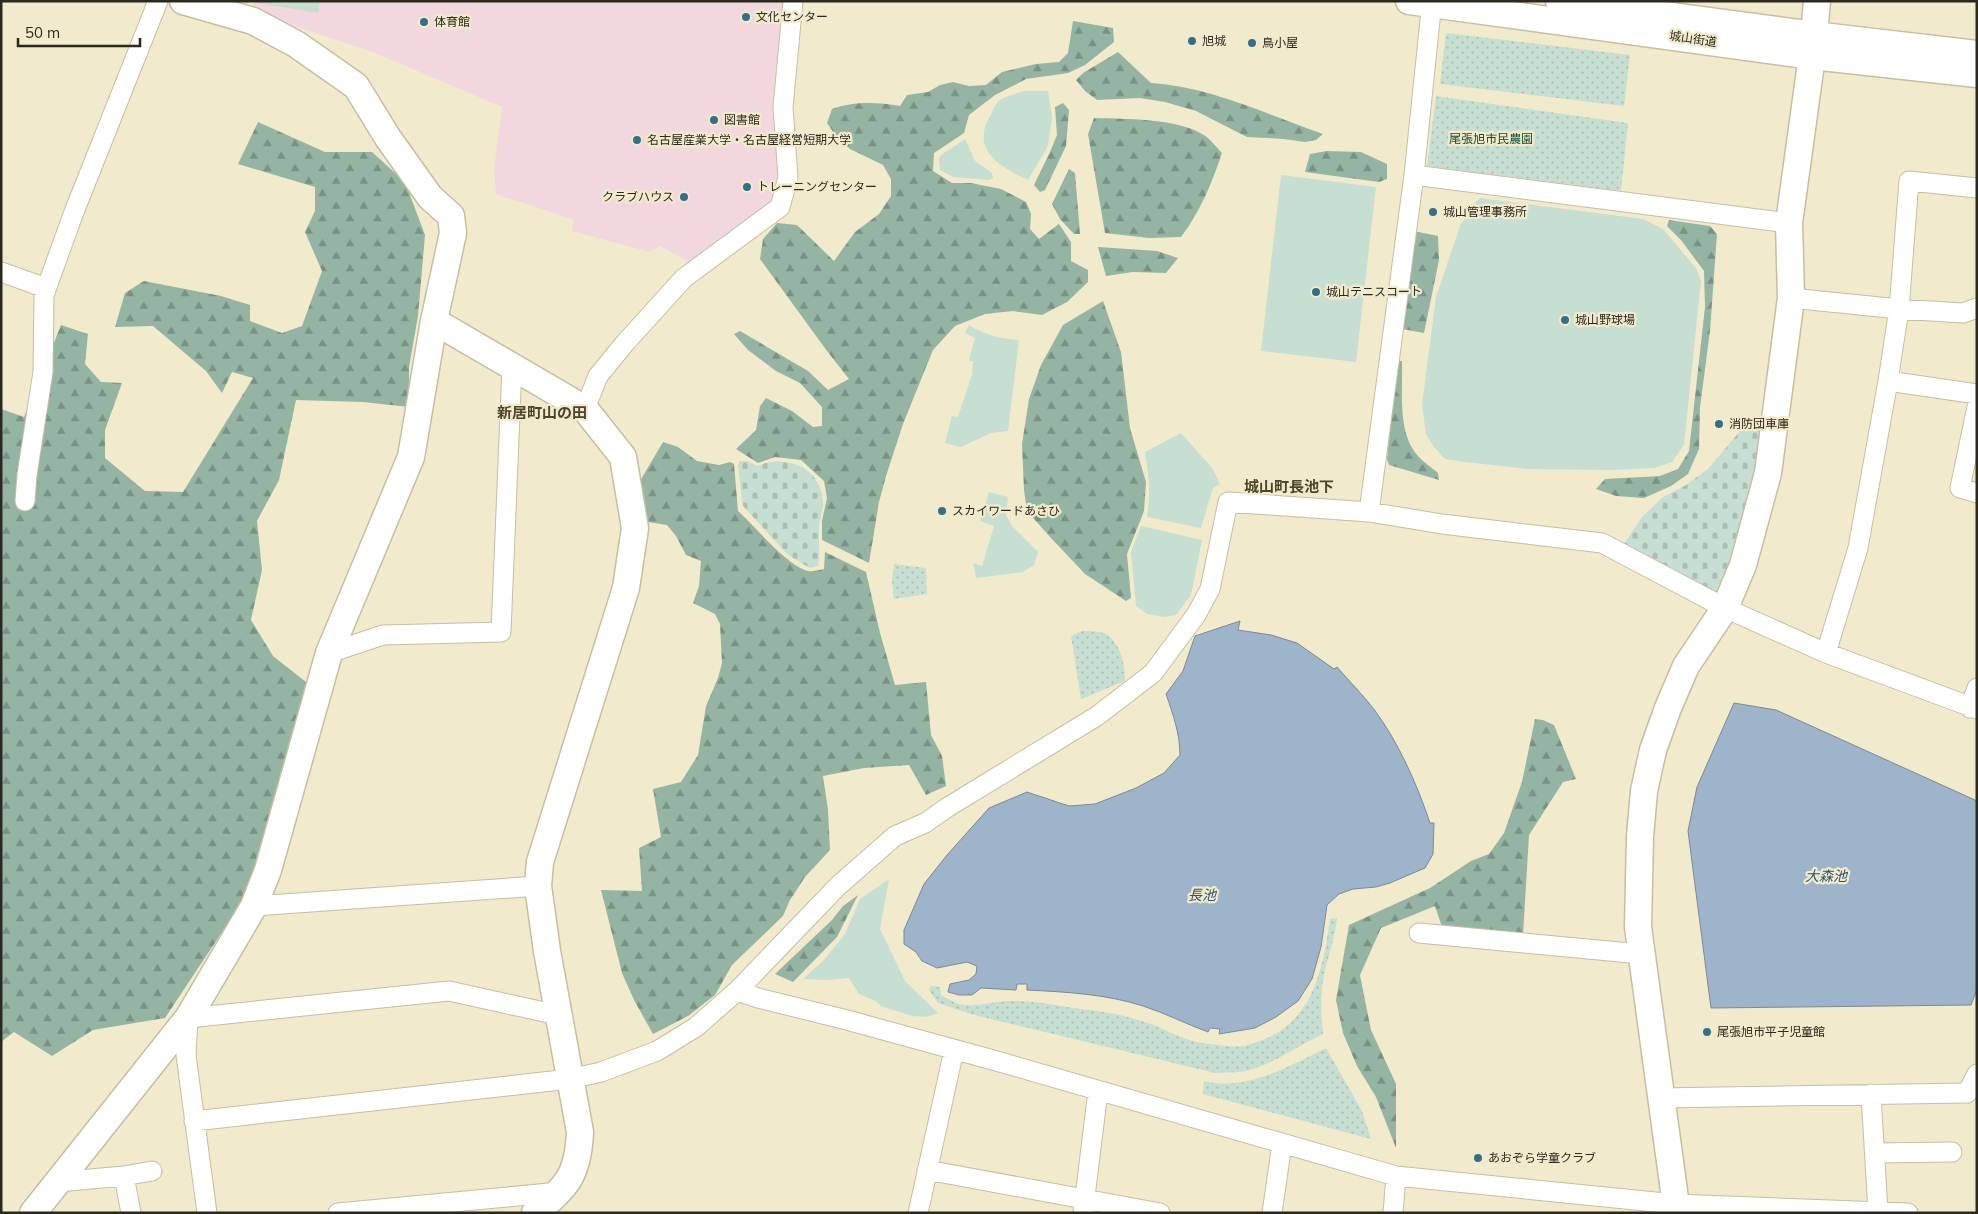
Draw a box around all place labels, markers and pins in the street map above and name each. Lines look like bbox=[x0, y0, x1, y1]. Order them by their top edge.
place label: 文化センター bbox=[756, 9, 828, 24]
marker: 文化センター bbox=[740, 11, 752, 23]
place label: 体育館 bbox=[434, 14, 470, 29]
marker: 体育館 bbox=[418, 16, 430, 28]
place label: 旭城 bbox=[1202, 33, 1226, 48]
marker: 旭城 bbox=[1186, 35, 1198, 47]
place label: 鳥小屋 bbox=[1262, 35, 1298, 50]
marker: 鳥小屋 bbox=[1246, 37, 1258, 49]
place label: 図書館 bbox=[724, 112, 760, 127]
marker: 図書館 bbox=[708, 114, 720, 126]
place label: 名古屋産業大学・名古屋経営短期大学 bbox=[647, 132, 851, 147]
marker: 名古屋産業大学・名古屋経営短期大学 bbox=[631, 134, 643, 146]
place label: トレーニングセンター bbox=[757, 179, 877, 194]
marker: トレーニングセンター bbox=[741, 181, 753, 193]
place label: クラブハウス bbox=[602, 189, 674, 204]
marker: クラブハウス bbox=[678, 191, 690, 203]
place label: 城山管理事務所 bbox=[1443, 204, 1527, 219]
marker: 城山管理事務所 bbox=[1427, 206, 1439, 218]
place label: 城山テニスコート bbox=[1326, 284, 1422, 299]
marker: 城山テニスコート bbox=[1310, 286, 1322, 298]
place label: 城山野球場 bbox=[1575, 312, 1635, 327]
marker: 城山野球場 bbox=[1559, 314, 1571, 326]
place label: 消防団車庫 bbox=[1729, 416, 1789, 431]
marker: 消防団車庫 bbox=[1713, 418, 1725, 430]
place label: スカイワードあさひ bbox=[952, 503, 1060, 518]
marker: スカイワードあさひ bbox=[936, 505, 948, 517]
place label: 尾張旭市平子児童館 bbox=[1717, 1024, 1825, 1039]
marker: 尾張旭市平子児童館 bbox=[1701, 1026, 1713, 1038]
place label: あおぞら学童クラブ bbox=[1488, 1150, 1596, 1165]
marker: あおぞら学童クラブ bbox=[1472, 1152, 1484, 1164]

